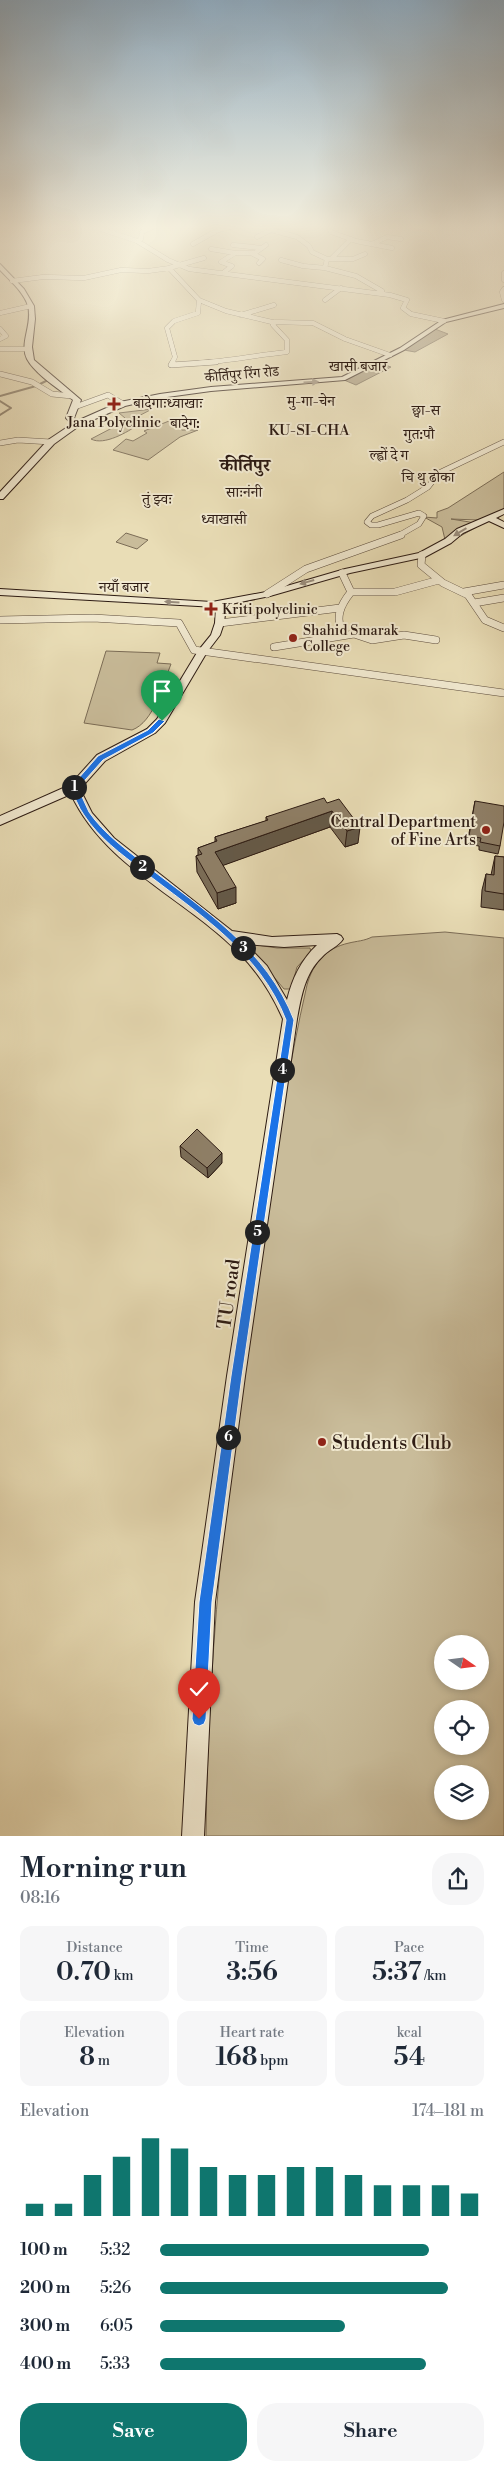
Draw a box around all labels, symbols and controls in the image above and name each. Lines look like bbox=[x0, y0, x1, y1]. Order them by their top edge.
district label: खासी बजार bbox=[328, 357, 388, 376]
street label: कीर्तिपुर रिंग रोड bbox=[203, 363, 281, 387]
one-way arrow bbox=[304, 378, 320, 386]
district label: मु-गा-चेन bbox=[286, 392, 336, 411]
district label: बादेगाःध्वाखाः bbox=[132, 394, 204, 413]
marker: Jana Polyclinic bbox=[107, 397, 121, 411]
district label: छ्वा-स bbox=[411, 401, 442, 420]
place label: Jana Polyclinic bbox=[66, 414, 161, 432]
district label: बादेग: bbox=[169, 414, 200, 433]
district label: KU-SI-CHA bbox=[268, 421, 350, 440]
district label: गुत:पौ bbox=[403, 425, 436, 444]
district label: ल्ह्वों दे ग bbox=[369, 446, 410, 465]
district label: कीर्तिपुर bbox=[218, 454, 272, 477]
district label: चि थु ढोका bbox=[401, 468, 456, 487]
district label: साःनंनी bbox=[225, 483, 263, 502]
district label: तुं झ्वः bbox=[141, 490, 173, 509]
district label: ध्वाखासी bbox=[201, 510, 248, 529]
one-way arrow bbox=[454, 528, 467, 537]
district label: नयाँ बजार bbox=[98, 578, 150, 597]
one-way arrow bbox=[300, 578, 315, 586]
one-way arrow bbox=[164, 598, 180, 606]
place label: Kriti polyclinic bbox=[222, 601, 318, 619]
marker: Kriti polyclinic bbox=[204, 602, 218, 616]
place label: Shahid Smarak College bbox=[303, 622, 399, 656]
marker: Shahid Smarak College bbox=[287, 632, 299, 644]
pin bbox=[141, 670, 183, 721]
icon: arrive bbox=[148, 677, 176, 705]
pin: 1 bbox=[62, 774, 86, 800]
text: 1 bbox=[71, 778, 78, 796]
place label: Central Department of Fine Arts bbox=[331, 812, 476, 850]
marker: Central Department of Fine Arts bbox=[480, 824, 492, 836]
pin: 2 bbox=[130, 854, 154, 880]
text: 2 bbox=[138, 858, 147, 876]
pin: 3 bbox=[230, 936, 256, 960]
text: 3 bbox=[239, 939, 248, 957]
pin: 4 bbox=[270, 1058, 294, 1082]
text: 4 bbox=[278, 1061, 287, 1079]
pin: 5 bbox=[244, 1220, 270, 1244]
text: 5 bbox=[253, 1223, 262, 1241]
street label: TU road bbox=[212, 1257, 246, 1331]
pin: 6 bbox=[216, 1424, 240, 1450]
text: 6 bbox=[224, 1428, 233, 1446]
place label: Students Club bbox=[332, 1431, 451, 1455]
marker: Students Club bbox=[316, 1436, 328, 1448]
north arrow bbox=[434, 1635, 489, 1690]
map controls bbox=[434, 1635, 489, 1820]
pin bbox=[178, 1668, 220, 1719]
icon: check bbox=[185, 1675, 213, 1703]
button: locate bbox=[434, 1700, 489, 1755]
button: layers bbox=[434, 1765, 489, 1820]
text: Morning run bbox=[20, 1851, 187, 1886]
button: share bbox=[432, 1853, 484, 1905]
text: 08:16 bbox=[20, 1888, 60, 1908]
text: Distance bbox=[66, 1939, 123, 1957]
text: Time bbox=[235, 1939, 269, 1957]
text: Pace bbox=[394, 1939, 424, 1957]
text: 0.70 bbox=[56, 1957, 111, 1988]
text: 3:56 bbox=[226, 1957, 278, 1988]
text: 5:37 bbox=[372, 1957, 421, 1988]
text: km bbox=[111, 1967, 133, 1985]
text: /km bbox=[421, 1967, 447, 1985]
text: Elevation bbox=[64, 2024, 125, 2042]
text: Heart rate bbox=[220, 2024, 284, 2042]
text: kcal bbox=[397, 2024, 422, 2042]
text: 8 bbox=[79, 2042, 95, 2073]
text: 168 bbox=[215, 2042, 257, 2073]
text: 54 bbox=[394, 2042, 425, 2073]
text: m bbox=[95, 2052, 110, 2070]
text: bpm bbox=[257, 2052, 289, 2070]
text: Elevation bbox=[20, 2101, 89, 2121]
text: 174–181 m bbox=[412, 2101, 484, 2121]
text: 100 m bbox=[20, 2240, 68, 2260]
text: 5:32 bbox=[100, 2240, 130, 2260]
text: 200 m bbox=[20, 2278, 70, 2298]
text: 5:26 bbox=[100, 2278, 131, 2298]
text: 300 m bbox=[20, 2316, 70, 2336]
text: 6:05 bbox=[100, 2316, 133, 2336]
text: 400 m bbox=[20, 2354, 71, 2374]
text: 5:33 bbox=[100, 2354, 130, 2374]
button: Save bbox=[20, 2403, 247, 2461]
button: Share bbox=[257, 2403, 484, 2461]

